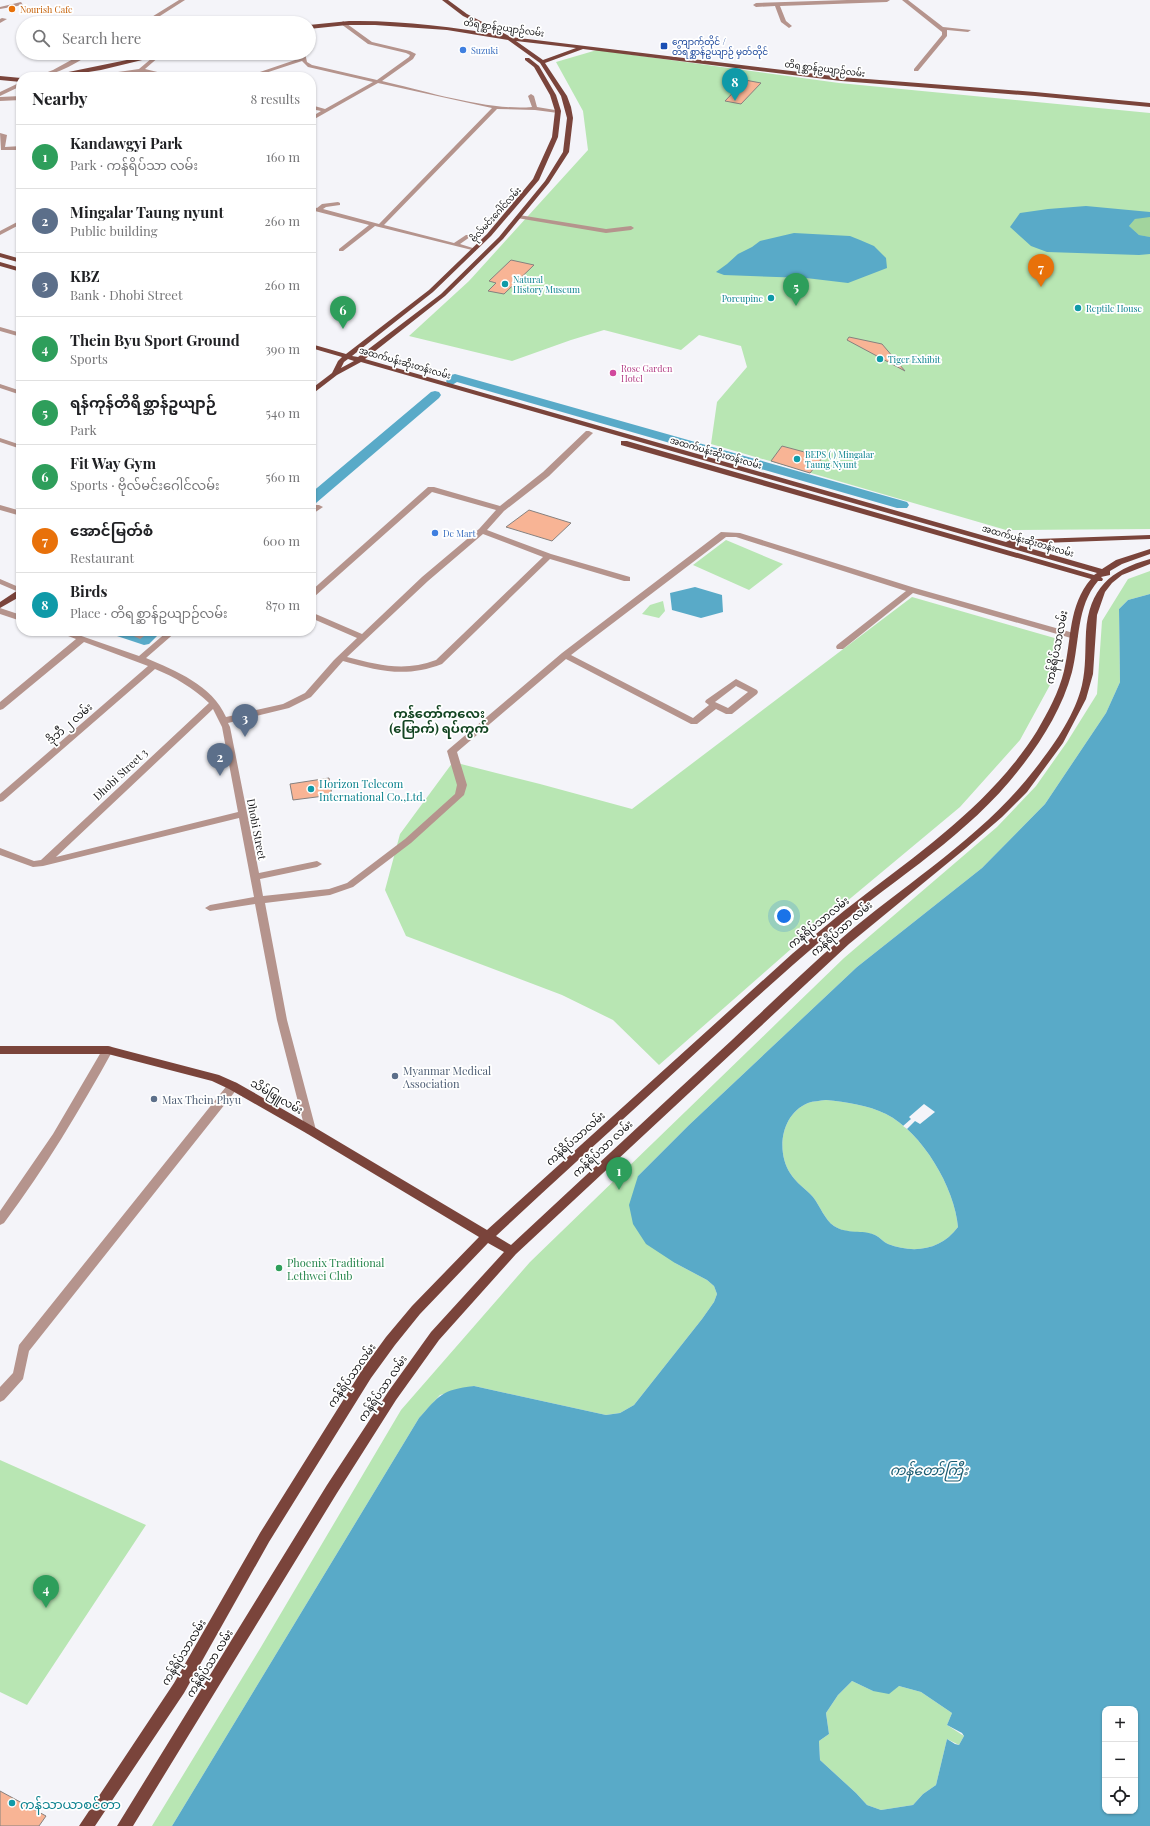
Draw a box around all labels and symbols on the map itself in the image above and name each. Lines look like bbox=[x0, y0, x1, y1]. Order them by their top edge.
place label: Nourish Cafe bbox=[20, 3, 73, 15]
marker: Nourish Cafe bbox=[7, 4, 17, 14]
street label: တိရစ္ဆာန်ဥယျာဉ်လမ်း bbox=[463, 15, 545, 42]
place label: ကျောက်တိုင် / တိရစ္ဆာန်ဥယျာဉ် မှတ်တိုင် bbox=[672, 35, 768, 60]
marker: ကျောက်တိုင် / တိရစ္ဆာန်ဥယျာဉ် မှတ်တိုင် bbox=[659, 41, 669, 51]
place label: Suzuki bbox=[471, 44, 499, 56]
marker: Suzuki bbox=[458, 45, 468, 55]
street label: တိရစ္ဆာန်ဥယျာဉ်လမ်း bbox=[784, 57, 866, 82]
pin: 8 bbox=[722, 68, 748, 101]
street label: ဗိုလ်မင်းဂေါင်လမ်း bbox=[467, 184, 525, 246]
pin: 7 bbox=[1028, 254, 1054, 287]
place label: Natural History Museum bbox=[513, 273, 580, 295]
pin: 5 bbox=[783, 273, 809, 306]
marker: Natural History Museum bbox=[500, 279, 510, 289]
place label: Porcupine bbox=[722, 292, 763, 304]
marker: Porcupine bbox=[766, 293, 776, 303]
pin: 6 bbox=[330, 296, 356, 329]
place label: Reptile House bbox=[1086, 302, 1143, 314]
marker: Reptile House bbox=[1073, 303, 1083, 313]
street label: အထက်ပန်းဆိုးတန်းလမ်း bbox=[357, 343, 452, 383]
place label: Tiger Exhibit bbox=[888, 353, 941, 365]
marker: Tiger Exhibit bbox=[875, 354, 885, 364]
place label: Rose Garden Hotel bbox=[621, 362, 673, 384]
marker: Rose Garden Hotel bbox=[608, 368, 618, 378]
street label: အထက်ပန်းဆိုးတန်းလမ်း bbox=[668, 433, 763, 473]
place label: BEPS ( ) Mingalar Taung Nyunt bbox=[805, 448, 874, 470]
marker: BEPS ( ) Mingalar Taung Nyunt bbox=[792, 454, 802, 464]
street label: အထက်ပန်းဆိုးတန်းလမ်း bbox=[980, 521, 1075, 561]
place label: De Mart bbox=[443, 527, 477, 539]
marker: De Mart bbox=[430, 528, 440, 538]
street label: ကန်ရိပ်သာလမ်း bbox=[1042, 609, 1072, 685]
street label: ဒိုဘီ ၂ လမ်း bbox=[43, 699, 96, 749]
pin: 3 bbox=[232, 704, 258, 737]
district label: ကန်တော်ကလေး (မြောက်) ရပ်ကွက် bbox=[389, 704, 489, 739]
pin: 2 bbox=[207, 743, 233, 776]
street label: Dhobi Street 3 bbox=[89, 745, 151, 803]
place label: Horizon Telecom International Co.,Ltd. bbox=[319, 776, 426, 804]
marker: Horizon Telecom International Co.,Ltd. bbox=[306, 784, 316, 794]
street label: Dhobi Street bbox=[244, 797, 270, 861]
street label: ကန်ရိပ်သာလမ်း bbox=[784, 893, 853, 953]
street label: ကန်ရိပ်သာ လမ်း bbox=[807, 897, 877, 961]
your location bbox=[774, 906, 794, 926]
place label: Myanmar Medical Association bbox=[402, 1063, 491, 1091]
marker: Myanmar Medical Association bbox=[390, 1071, 400, 1081]
street label: သိမ်ဖြူလမ်း bbox=[247, 1075, 306, 1119]
place label: Max Thein Phyu bbox=[162, 1092, 242, 1107]
marker: Max Thein Phyu bbox=[149, 1094, 159, 1104]
street label: ကန်ရိပ်သာလမ်း bbox=[542, 1107, 609, 1170]
street label: ကန်ရိပ်သာ လမ်း bbox=[569, 1116, 637, 1181]
pin: 1 bbox=[606, 1157, 632, 1190]
place label: Phoenix Traditional Lethwei Club bbox=[287, 1255, 384, 1283]
marker: Phoenix Traditional Lethwei Club bbox=[274, 1263, 284, 1273]
street label: ကန်ရိပ်သာလမ်း bbox=[323, 1340, 380, 1411]
street label: ကန်ရိပ်သာ လမ်း bbox=[354, 1352, 412, 1425]
water label: ကန်တော်ကြီး bbox=[890, 1460, 969, 1482]
pin: 4 bbox=[33, 1575, 59, 1608]
street label: ကန်ရိပ်သာလမ်း bbox=[157, 1616, 210, 1689]
street label: ကန်ရိပ်သာ လမ်း bbox=[182, 1626, 238, 1701]
place label: ကန်သာယာစင်တာ bbox=[20, 1795, 121, 1815]
marker: ကန်သာယာစင်တာ bbox=[7, 1798, 17, 1808]

